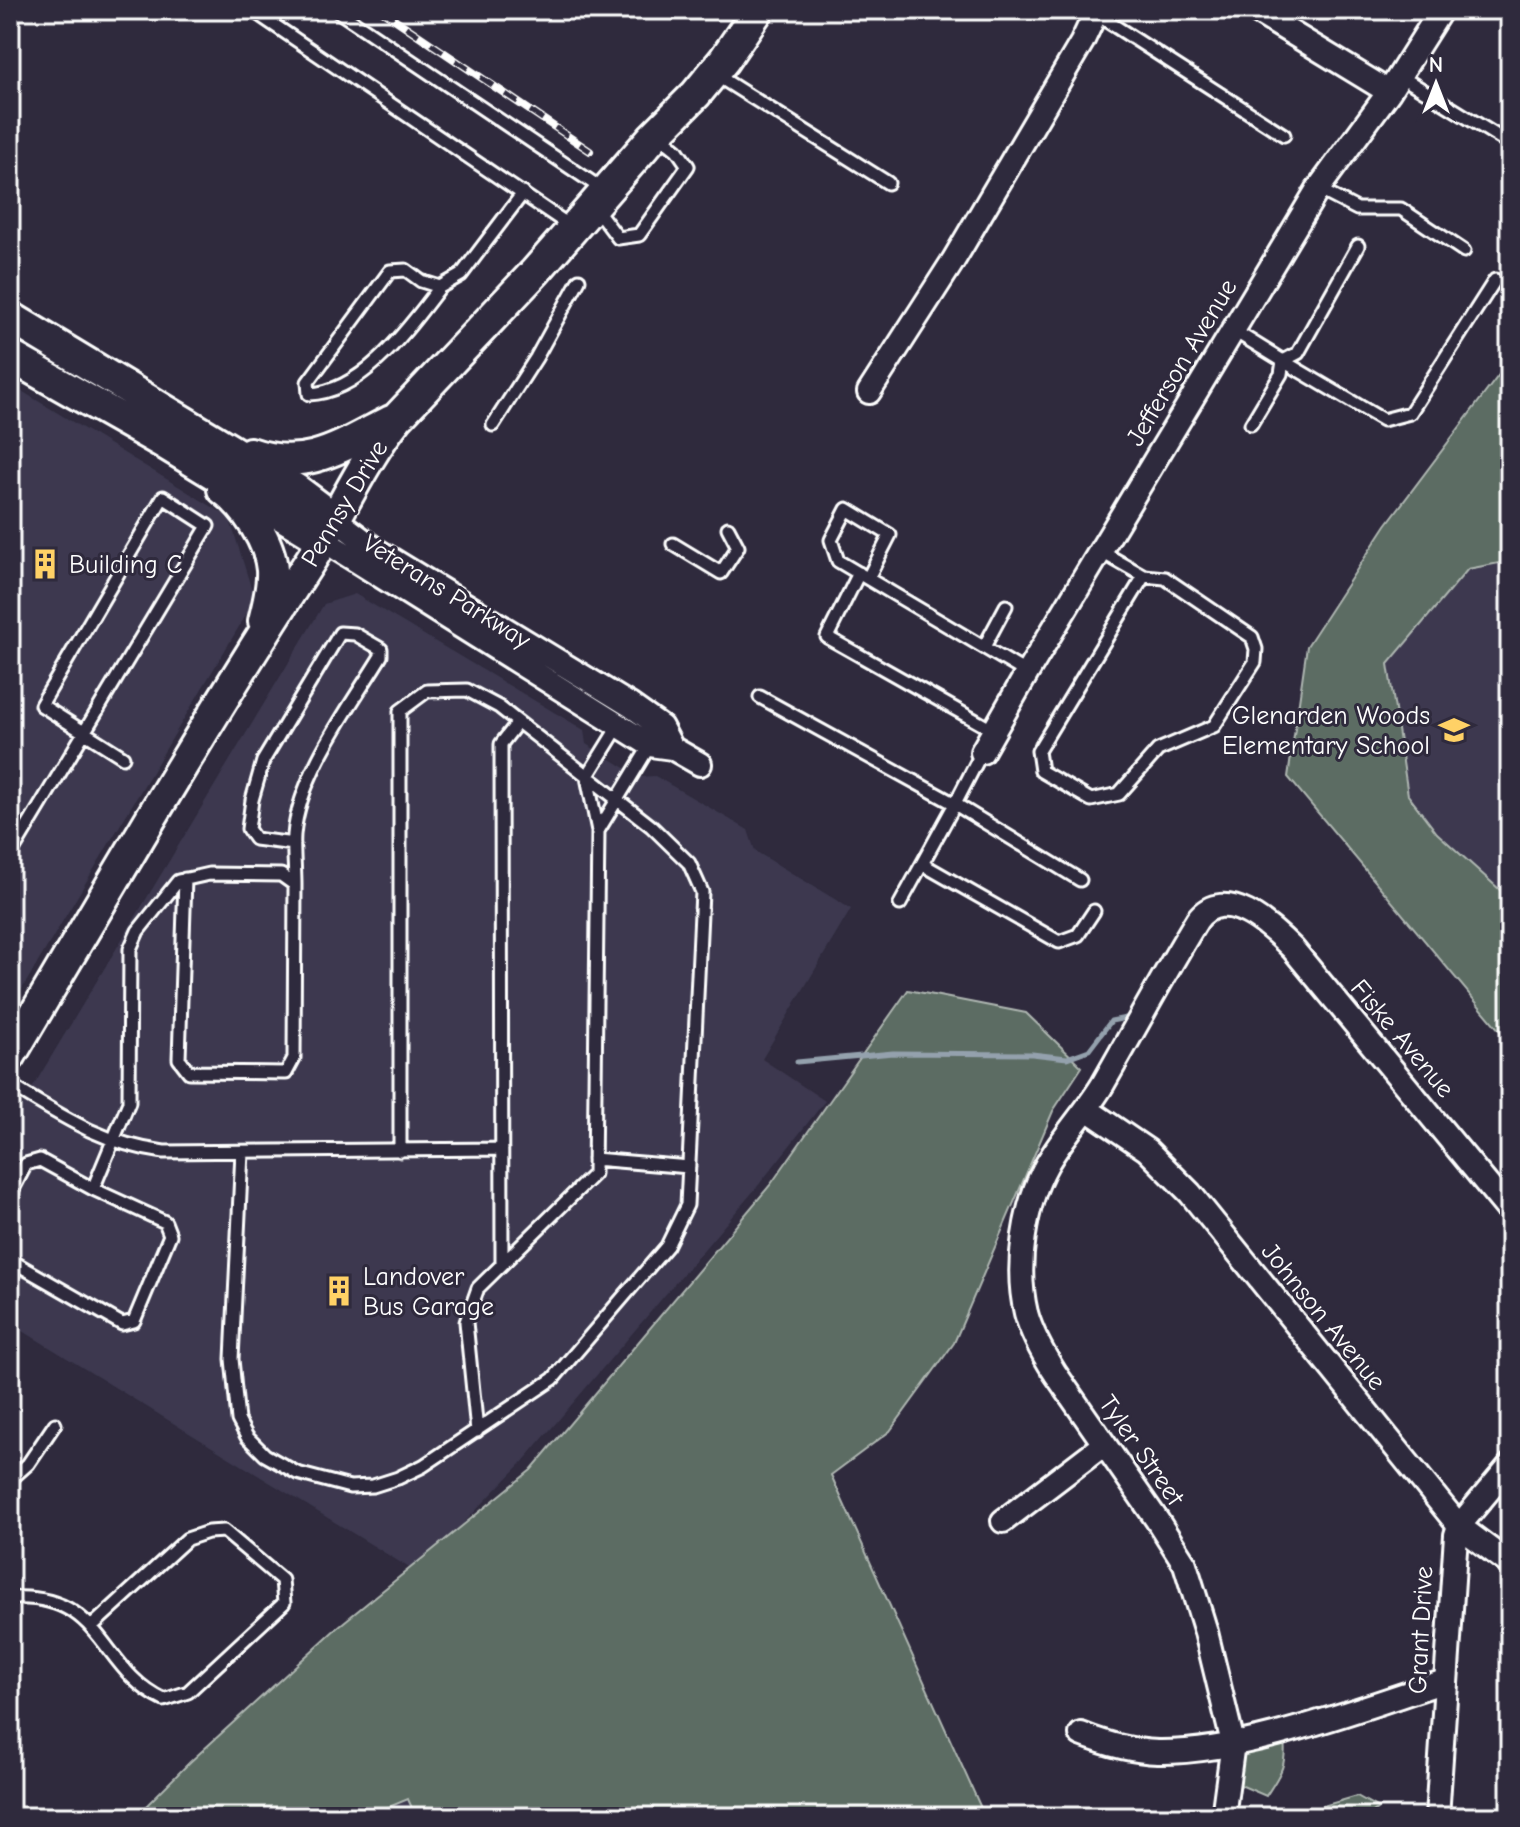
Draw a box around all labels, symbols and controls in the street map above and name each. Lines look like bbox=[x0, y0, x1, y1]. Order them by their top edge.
north arrow bbox=[1396, 44, 1476, 124]
text: N bbox=[1429, 52, 1443, 78]
street label: Jefferson Avenue bbox=[1120, 274, 1243, 451]
street label: Pennsy Drive bbox=[295, 435, 394, 572]
street label: Veterans Parkway bbox=[357, 528, 536, 656]
building icon: Building C bbox=[28, 547, 62, 581]
place label: Building C bbox=[69, 550, 183, 580]
place label: Glenarden Woods Elementary School bbox=[1222, 701, 1430, 761]
school or university icon: Glenarden Woods Elementary School bbox=[1437, 713, 1471, 747]
street label: Fiske Avenue bbox=[1344, 974, 1460, 1104]
street label: Johnson Avenue bbox=[1255, 1237, 1392, 1396]
place label: Landover Bus Garage bbox=[363, 1262, 494, 1322]
building icon: Landover Bus Garage bbox=[322, 1274, 356, 1308]
street label: Tyler Street bbox=[1092, 1390, 1191, 1513]
street label: Grant Drive bbox=[1403, 1565, 1439, 1695]

